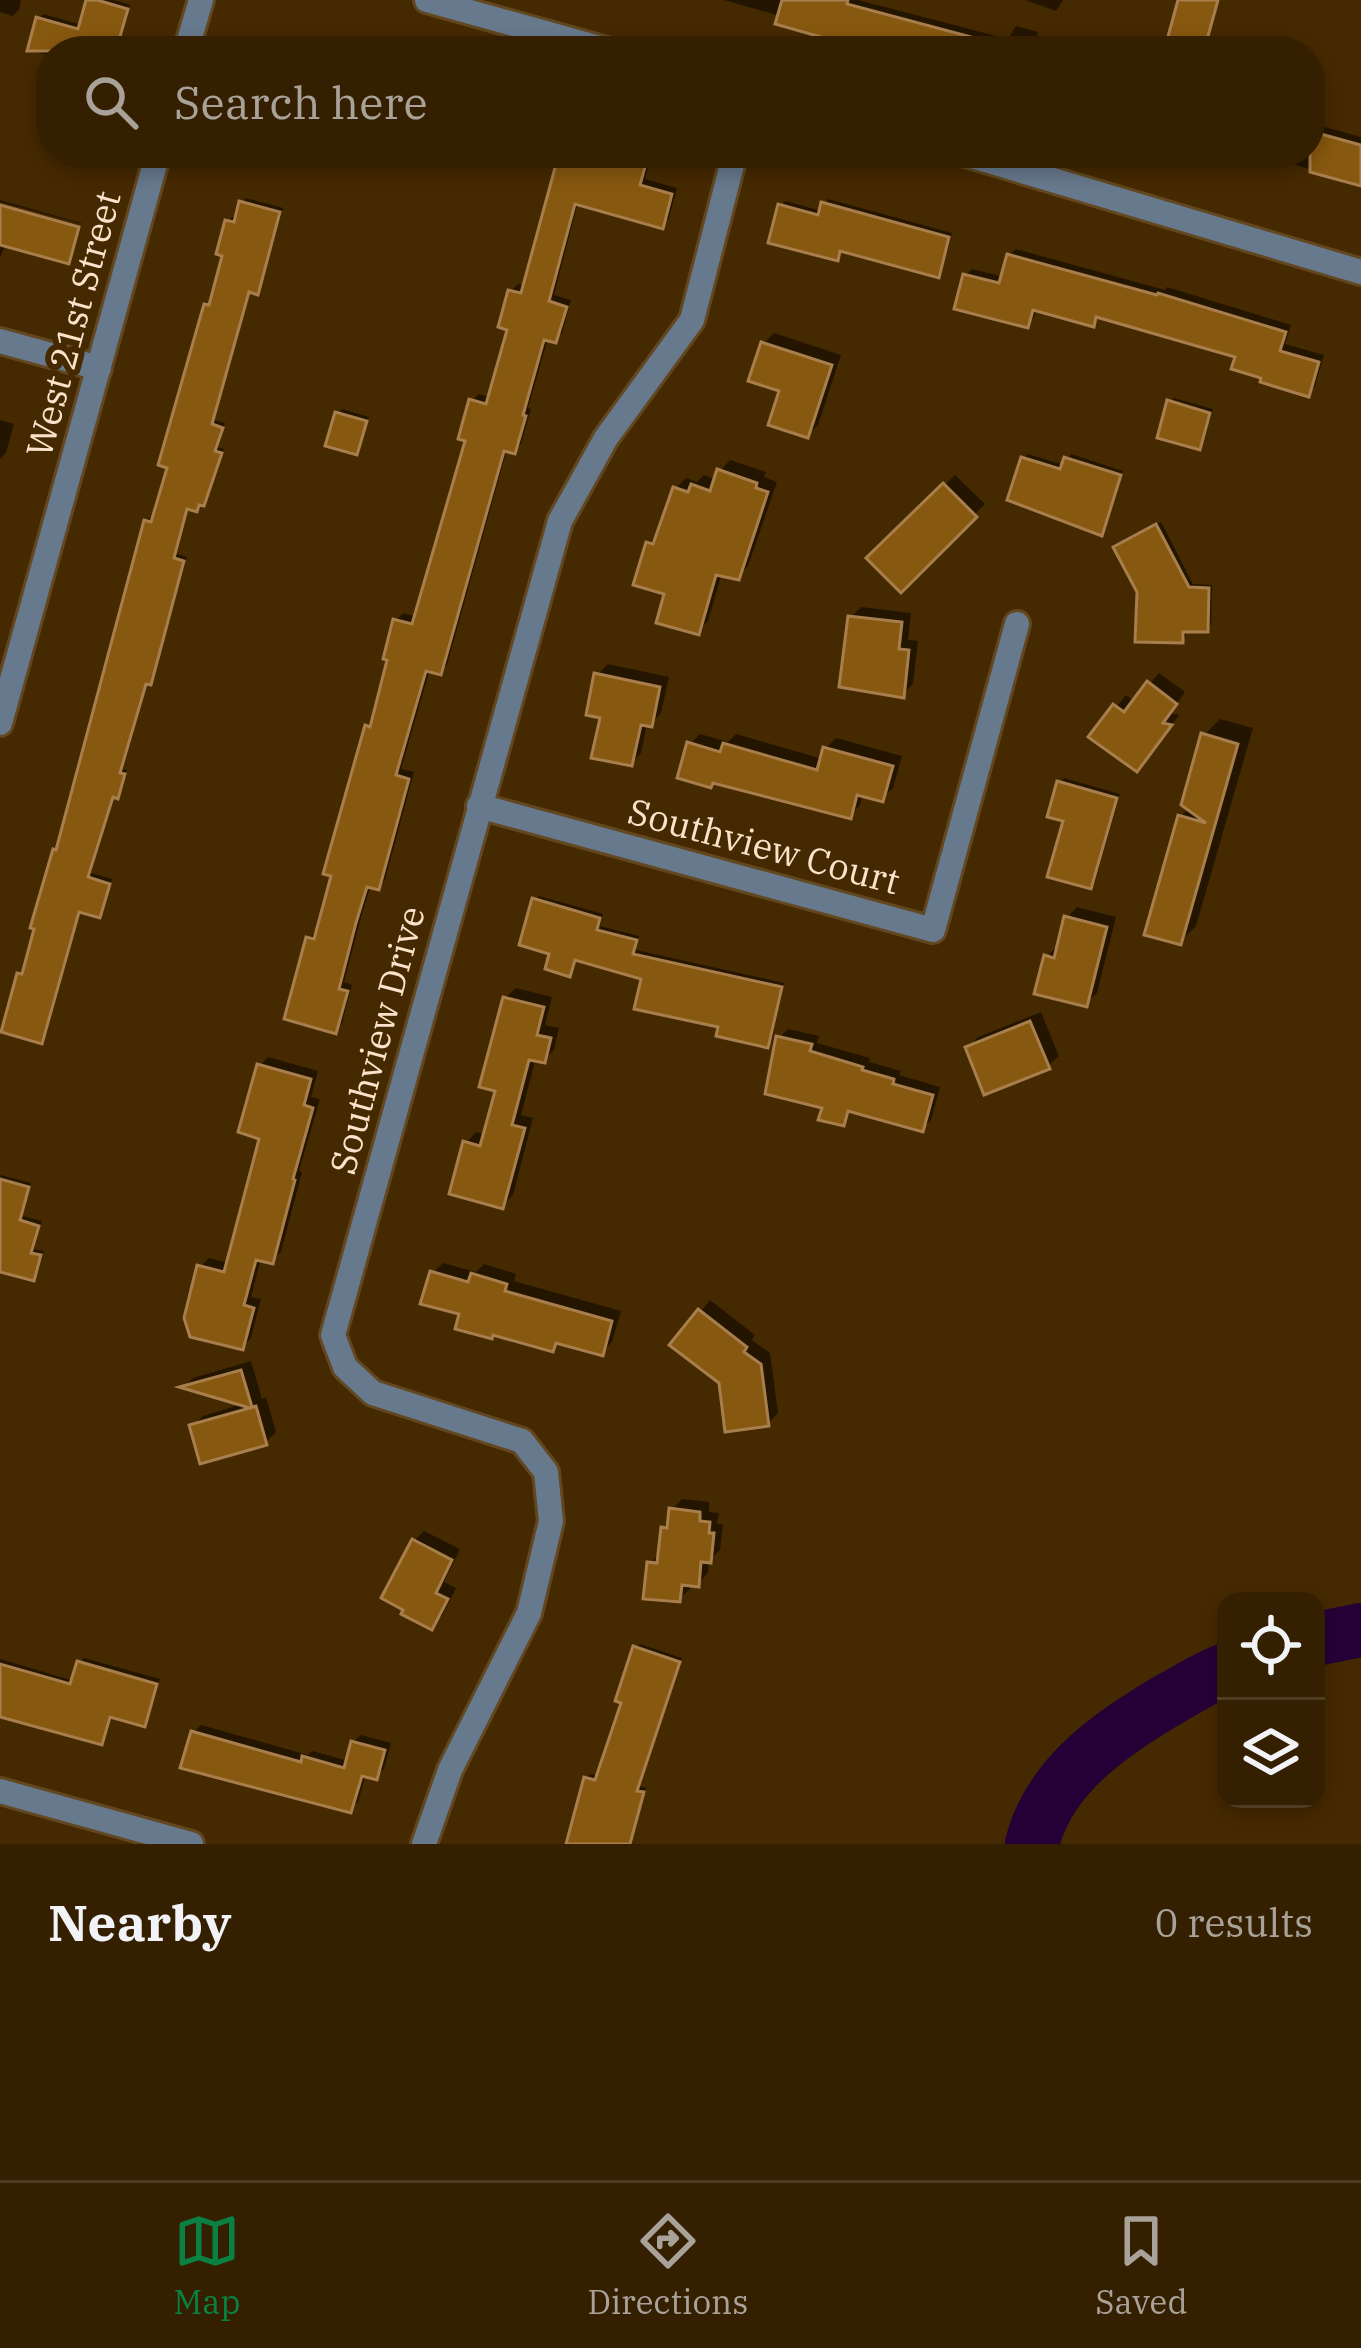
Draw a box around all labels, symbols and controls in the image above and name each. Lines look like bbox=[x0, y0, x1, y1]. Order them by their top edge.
search box bbox=[36, 36, 1325, 168]
icon: search bbox=[78, 69, 144, 135]
text: Search here bbox=[174, 73, 428, 131]
street label: West 21st Street bbox=[14, 186, 131, 462]
street label: Southview Court bbox=[623, 787, 905, 904]
street label: Southview Drive bbox=[318, 901, 435, 1179]
map controls bbox=[1217, 1592, 1325, 1808]
button: locate bbox=[1217, 1592, 1325, 1700]
button: layers bbox=[1217, 1700, 1325, 1808]
text: Nearby bbox=[48, 1889, 232, 1955]
text: 0 results bbox=[1155, 1897, 1313, 1948]
tab: Map bbox=[173, 2208, 240, 2323]
tab: Directions bbox=[587, 2208, 748, 2323]
tab: Saved bbox=[1095, 2208, 1188, 2323]

